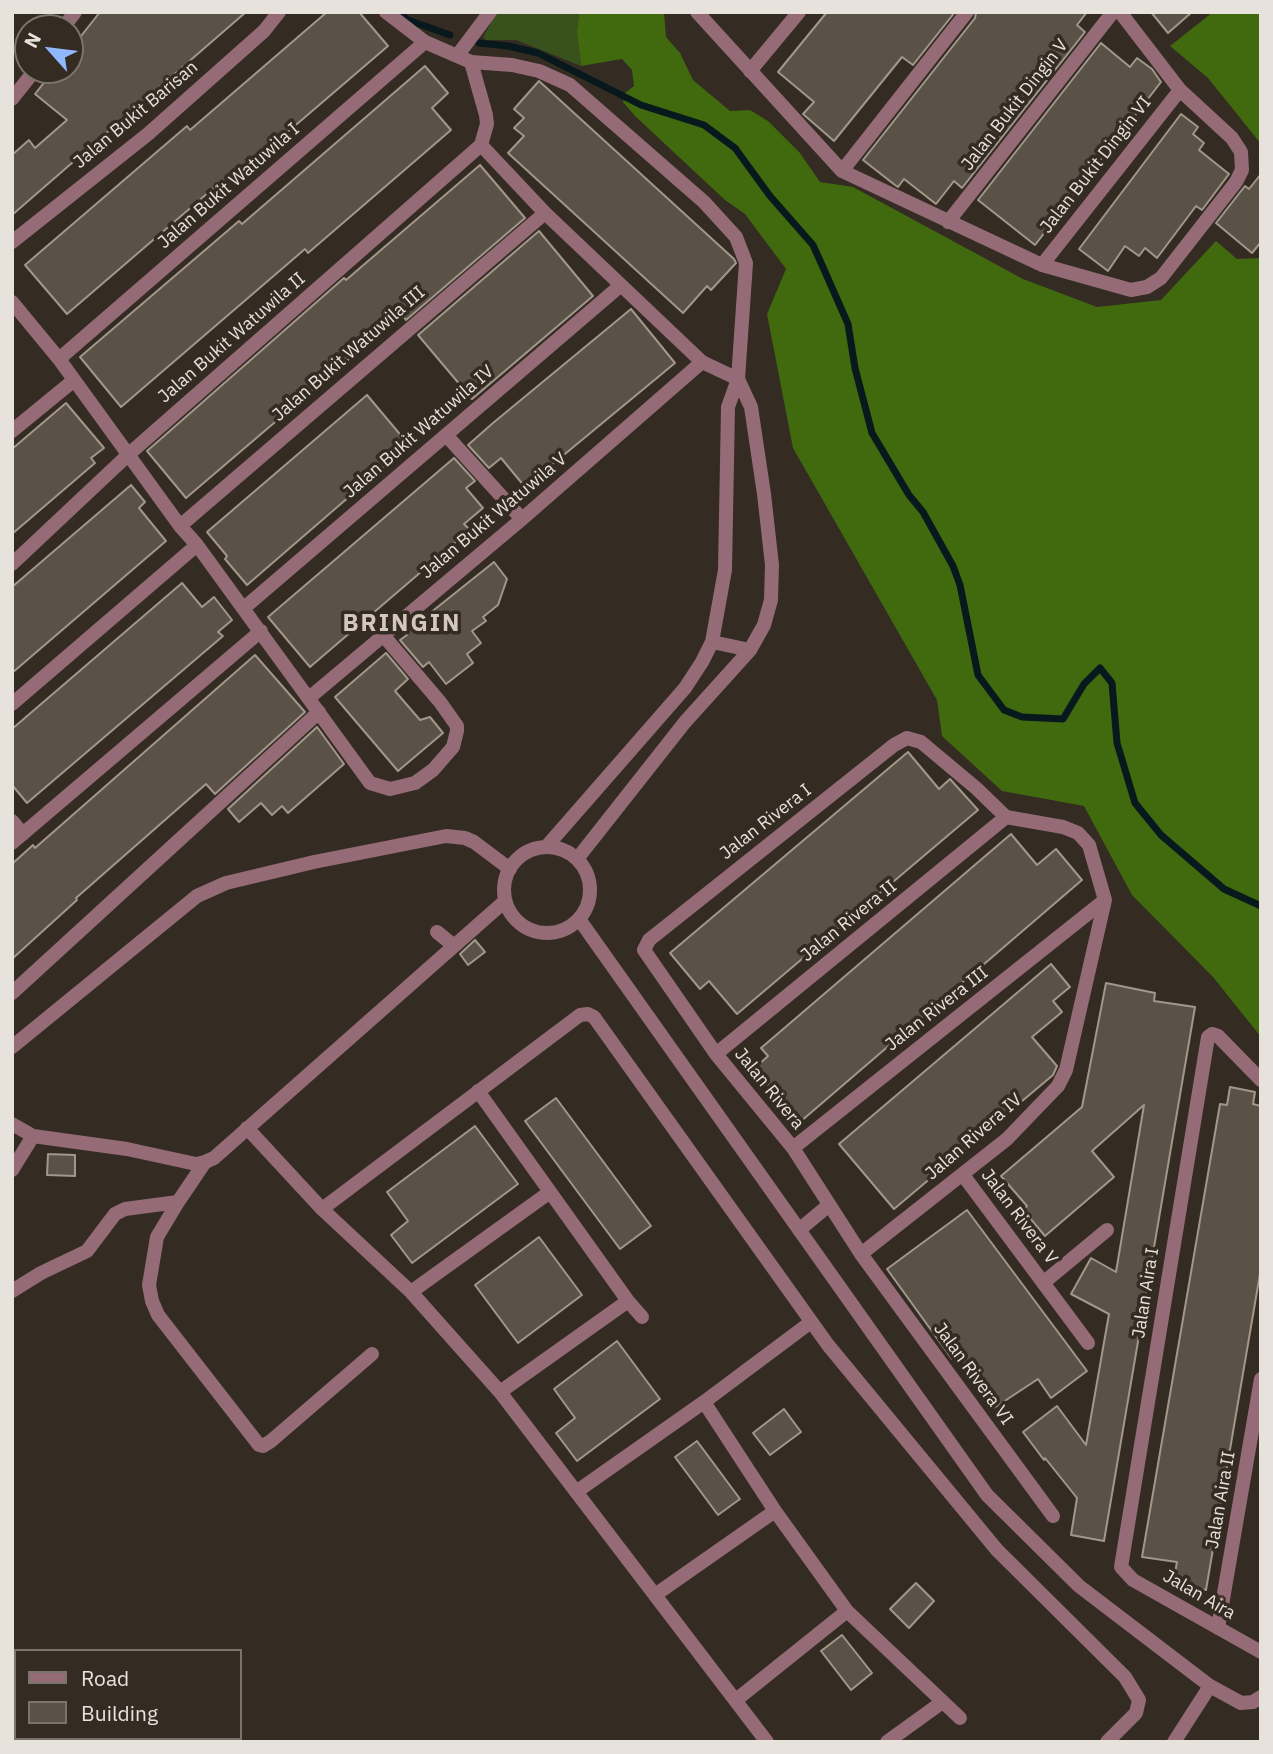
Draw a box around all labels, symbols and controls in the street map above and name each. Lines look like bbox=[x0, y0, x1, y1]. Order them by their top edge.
north arrow bbox=[14, 14, 84, 84]
text: N bbox=[18, 28, 46, 52]
street label: Jalan Bukit Dingin V bbox=[957, 35, 1073, 175]
street label: Jalan Bukit Barisan bbox=[70, 57, 202, 173]
street label: Jalan Bukit Dingin VI bbox=[1036, 92, 1156, 238]
street label: Jalan Bukit Watuwila I bbox=[154, 119, 304, 253]
street label: Jalan Bukit Watuwila II bbox=[154, 268, 310, 408]
street label: Jalan Bukit Watuwila III bbox=[268, 282, 430, 426]
street label: Jalan Bukit Watuwila IV bbox=[340, 361, 498, 503]
street label: Jalan Bukit Watuwila V bbox=[416, 448, 572, 584]
district label: BRINGIN bbox=[343, 610, 461, 638]
street label: Jalan Rivera I bbox=[716, 780, 816, 864]
street label: Jalan Rivera II bbox=[797, 876, 901, 966]
street label: Jalan Rivera III bbox=[881, 962, 993, 1056]
street label: Jalan Rivera bbox=[730, 1044, 808, 1134]
street label: Jalan Rivera IV bbox=[921, 1089, 1027, 1185]
street label: Jalan Rivera V bbox=[976, 1165, 1062, 1269]
street label: Jalan Aira I bbox=[1128, 1246, 1164, 1340]
street label: Jalan Rivera VI bbox=[929, 1319, 1017, 1429]
street label: Jalan Aira II bbox=[1202, 1450, 1240, 1550]
street label: Jalan Aira bbox=[1159, 1566, 1239, 1624]
legend bbox=[14, 1649, 242, 1740]
text: Road bbox=[81, 1664, 129, 1692]
text: Building bbox=[81, 1699, 158, 1727]

